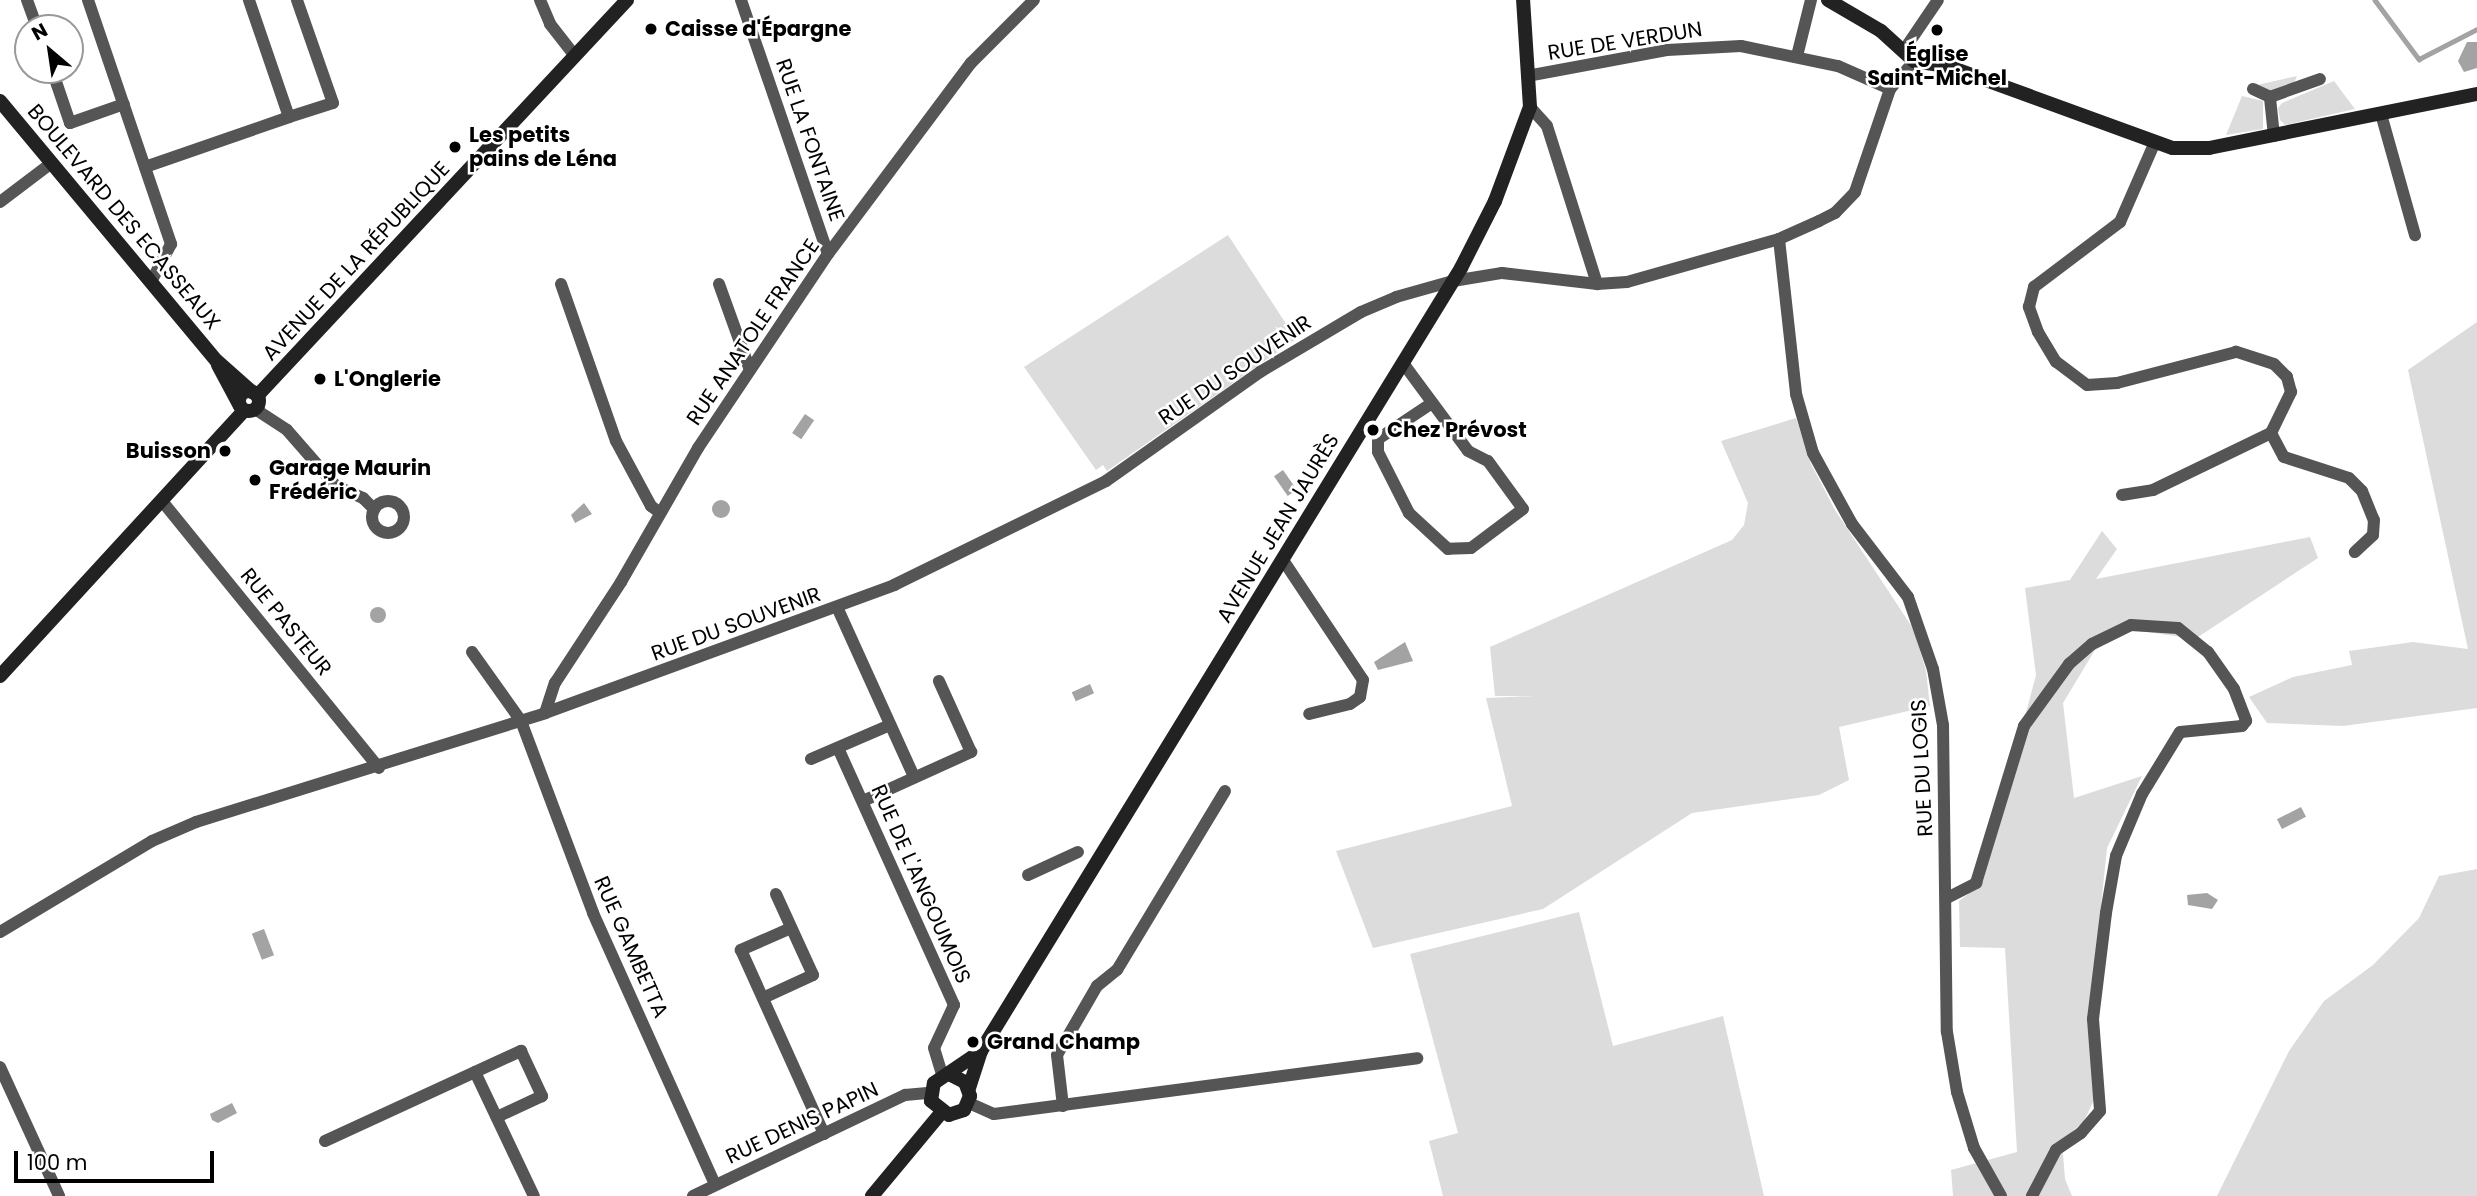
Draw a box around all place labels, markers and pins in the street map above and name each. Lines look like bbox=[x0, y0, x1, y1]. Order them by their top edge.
place label: Caisse d'Épargne bbox=[665, 16, 851, 42]
marker: Caisse d'Épargne bbox=[643, 21, 659, 37]
marker: Église Saint-Michel bbox=[1929, 22, 1945, 38]
place label: Église Saint-Michel bbox=[1867, 41, 2007, 91]
place label: Les petits pains de Léna bbox=[469, 122, 617, 172]
marker: Les petits pains de Léna bbox=[447, 139, 463, 155]
place label: L'Onglerie bbox=[334, 366, 441, 392]
marker: L'Onglerie bbox=[312, 371, 328, 387]
place label: Chez Prévost bbox=[1387, 417, 1527, 443]
marker: Chez Prévost bbox=[1365, 422, 1381, 438]
place label: Buisson bbox=[126, 438, 211, 464]
marker: Buisson bbox=[217, 443, 233, 459]
place label: Garage Maurin Frédéric bbox=[269, 455, 431, 505]
marker: Garage Maurin Frédéric bbox=[247, 472, 263, 488]
place label: Grand Champ bbox=[987, 1029, 1140, 1055]
marker: Grand Champ bbox=[965, 1034, 981, 1050]

